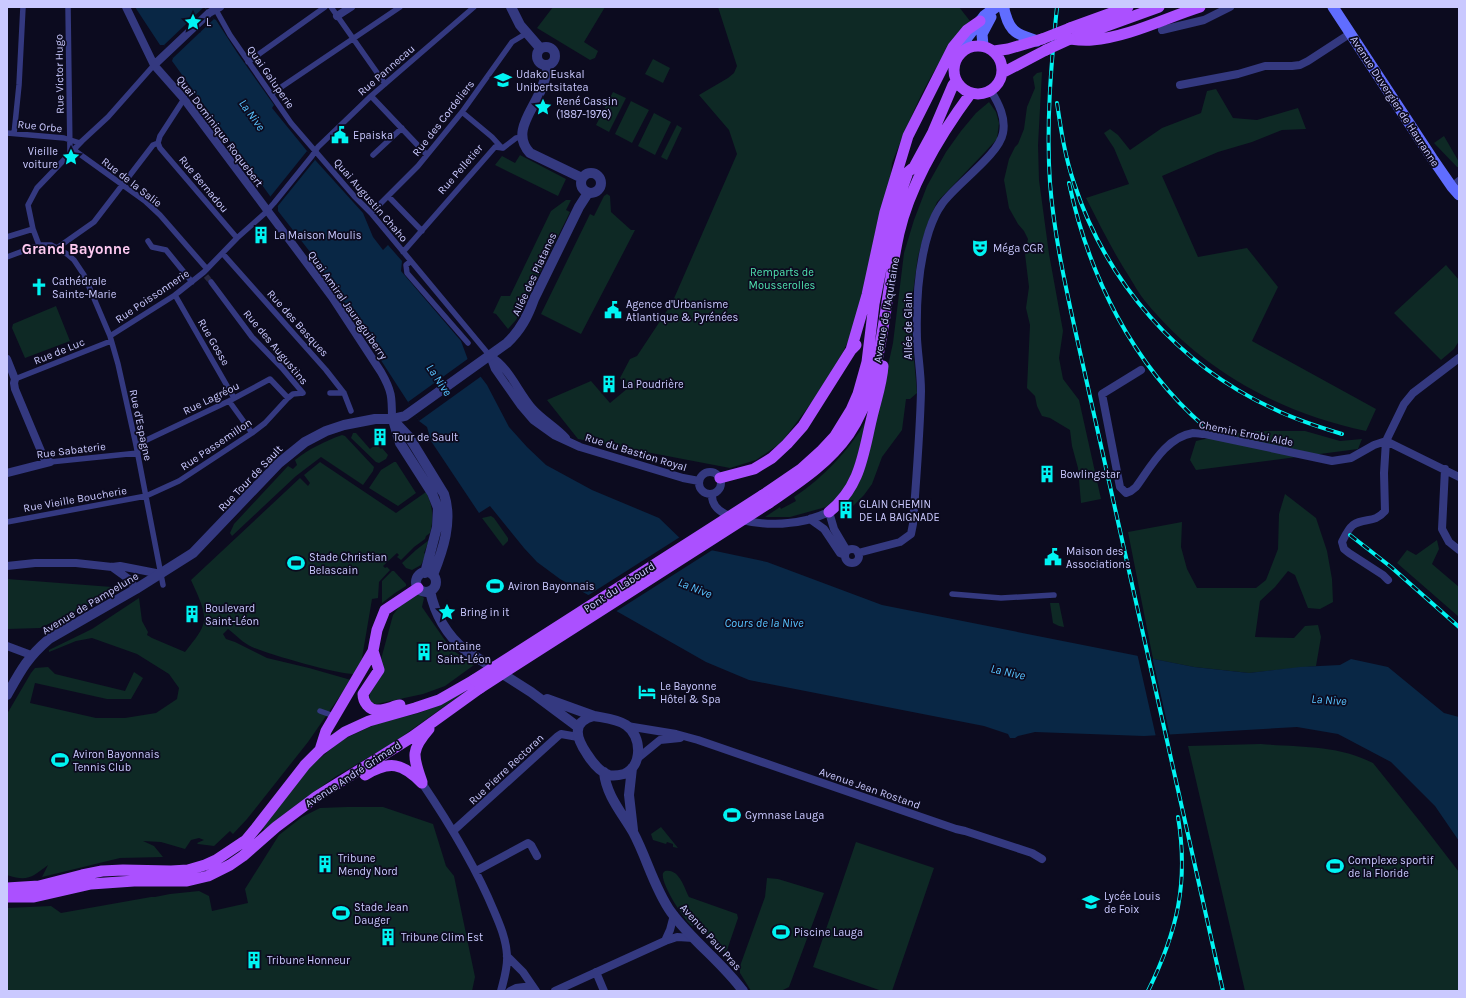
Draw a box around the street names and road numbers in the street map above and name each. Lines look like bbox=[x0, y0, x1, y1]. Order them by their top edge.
street label: Avenue Duvergier de Hauranne bbox=[1347, 33, 1442, 169]
street label: Rue Victor Hugo bbox=[52, 34, 67, 114]
street label: Rue Pannecau bbox=[355, 42, 417, 99]
street label: Quai Galuperie bbox=[244, 43, 297, 111]
street label: Quai Dominique Roquebert bbox=[174, 73, 266, 189]
street label: Rue des Cordeliers bbox=[410, 78, 477, 159]
street label: Rue Orbe bbox=[17, 118, 63, 135]
street label: Rue Pelletier bbox=[435, 142, 486, 197]
street label: Rue Bernadou bbox=[176, 153, 231, 215]
street label: Rue de la Salie bbox=[99, 155, 165, 210]
street label: Quai Augustin Chaho bbox=[331, 156, 410, 245]
street label: Allée des Platanes bbox=[509, 230, 560, 318]
street label: Quai Amiral Jaureguiberry bbox=[305, 248, 390, 362]
street label: Avenue de l'Aquitaine bbox=[871, 256, 902, 364]
street label: Rue Poissonnerie bbox=[113, 267, 192, 326]
street label: Rue des Basques bbox=[264, 287, 331, 360]
street label: Allée de Glain bbox=[902, 292, 915, 360]
street label: Rue des Augustins bbox=[241, 307, 311, 388]
street label: Rue Gosse bbox=[195, 316, 232, 368]
street label: Rue de Luc bbox=[32, 335, 87, 368]
street label: Rue Lagréou bbox=[181, 379, 242, 418]
street label: Rue d'Espagne bbox=[127, 388, 154, 462]
street label: Rue Passemillon bbox=[178, 416, 254, 473]
street label: Chemin Errobi Alde bbox=[1198, 418, 1295, 449]
street label: Rue du Bastion Royal bbox=[583, 431, 688, 474]
street label: Rue Sabaterie bbox=[36, 440, 107, 461]
street label: Rue Tour de Sault bbox=[215, 443, 285, 514]
street label: Rue Vieille Boucherie bbox=[22, 484, 128, 515]
street label: Pont du Labourd bbox=[581, 560, 657, 615]
street label: Avenue de Pampelune bbox=[40, 569, 141, 637]
street label: Rue Pierre Rectoran bbox=[466, 731, 547, 807]
street label: Avenue André Grimard bbox=[303, 739, 404, 810]
street label: Avenue Jean Rostand bbox=[818, 765, 922, 812]
street label: Avenue Paul Pras bbox=[677, 901, 744, 974]

